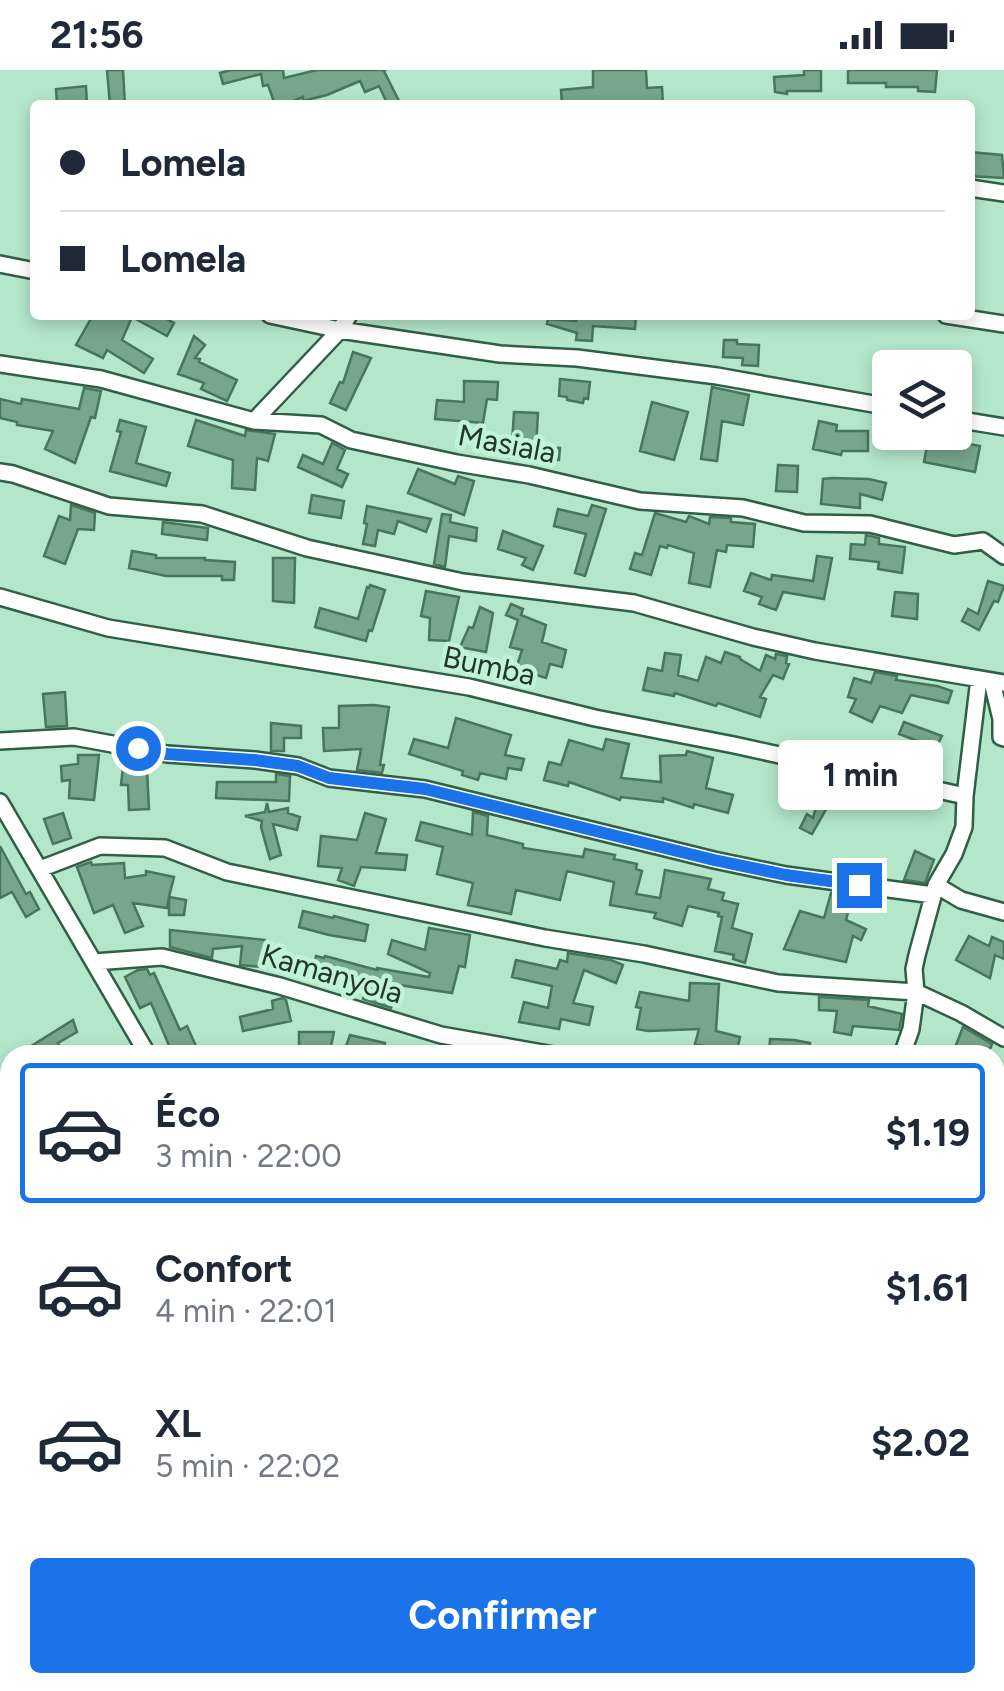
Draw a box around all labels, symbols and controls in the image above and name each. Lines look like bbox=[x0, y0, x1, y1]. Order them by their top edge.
text: 21:56 bbox=[50, 12, 144, 58]
text: Lomela bbox=[120, 140, 246, 186]
text: Lomela bbox=[120, 236, 246, 282]
map controls bbox=[872, 350, 972, 450]
button: layers bbox=[872, 350, 972, 450]
street label: Masiala bbox=[455, 416, 559, 471]
street label: Bumba bbox=[440, 638, 539, 693]
route start bbox=[116, 726, 161, 771]
callout: 1 min bbox=[776, 740, 942, 810]
text: 1 min bbox=[823, 756, 898, 794]
route end bbox=[837, 863, 882, 908]
street label: Kamanyola bbox=[257, 936, 407, 1011]
icon: car bbox=[35, 1088, 125, 1178]
text: Éco bbox=[155, 1091, 220, 1137]
text: $1.19 bbox=[885, 1110, 970, 1156]
text: 3 min · 22:00 bbox=[155, 1137, 342, 1175]
icon: car bbox=[35, 1243, 125, 1333]
text: Confort bbox=[155, 1246, 292, 1292]
text: $1.61 bbox=[885, 1265, 970, 1311]
text: 4 min · 22:01 bbox=[155, 1292, 337, 1330]
icon: car bbox=[35, 1398, 125, 1488]
text: XL bbox=[155, 1401, 201, 1447]
text: $2.02 bbox=[871, 1420, 970, 1466]
text: 5 min · 22:02 bbox=[155, 1447, 340, 1485]
button: Confirmer bbox=[30, 1558, 975, 1673]

